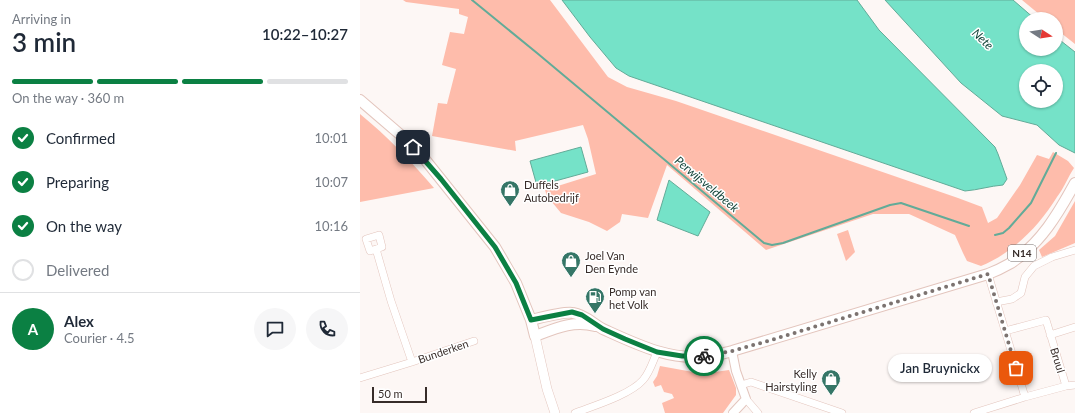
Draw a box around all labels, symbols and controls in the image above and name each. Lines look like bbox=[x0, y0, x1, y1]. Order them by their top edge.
text: Arriving in bbox=[12, 11, 71, 27]
north arrow bbox=[1019, 12, 1063, 56]
map controls bbox=[1019, 12, 1063, 108]
text: 10:22–10:27 bbox=[262, 25, 348, 43]
water label: Nete bbox=[969, 25, 997, 53]
text: 3 min bbox=[12, 26, 76, 58]
button: locate bbox=[1019, 64, 1063, 108]
text: On the way · 360 m bbox=[12, 90, 124, 106]
icon: check bbox=[12, 127, 34, 149]
text: Confirmed bbox=[46, 129, 115, 147]
text: 10:01 bbox=[315, 130, 348, 146]
pin bbox=[396, 130, 430, 164]
icon: home bbox=[402, 136, 424, 158]
water label: Perwijsveldbeek bbox=[672, 153, 742, 215]
icon: check bbox=[12, 171, 34, 193]
text: Preparing bbox=[46, 173, 109, 191]
text: 10:07 bbox=[315, 174, 348, 190]
place label: Duffels Autobedrijf bbox=[524, 178, 579, 204]
shop icon: Duffels Autobedrijf bbox=[499, 179, 521, 207]
icon: check bbox=[12, 215, 34, 237]
text: On the way bbox=[46, 217, 122, 235]
text: 10:16 bbox=[315, 218, 348, 234]
road number: N14 bbox=[1008, 245, 1036, 261]
place label: Joel Van Den Eynde bbox=[585, 249, 638, 275]
shop icon: Joel Van Den Eynde bbox=[560, 250, 582, 278]
text: Delivered bbox=[46, 261, 109, 279]
place label: Pomp van het Volk bbox=[609, 285, 656, 311]
fuel station icon: Pomp van het Volk bbox=[584, 286, 606, 314]
button: chat bbox=[254, 308, 296, 350]
button: phone bbox=[306, 308, 348, 350]
text: Alex bbox=[64, 312, 94, 330]
text: A bbox=[28, 320, 38, 338]
text: Courier · 4.5 bbox=[64, 330, 135, 346]
street label: Bunderken bbox=[416, 336, 470, 366]
courier bbox=[684, 336, 724, 376]
icon: bike bbox=[693, 345, 715, 367]
street label: Bruul bbox=[1048, 346, 1068, 374]
pin bbox=[999, 351, 1033, 385]
callout: Jan Bruynickx bbox=[888, 354, 992, 382]
icon: bag bbox=[1005, 357, 1027, 379]
text: Jan Bruynickx bbox=[900, 360, 980, 376]
place label: Kelly Hairstyling bbox=[765, 367, 817, 393]
shop icon: Kelly Hairstyling bbox=[820, 368, 842, 396]
scale bar bbox=[372, 385, 427, 404]
text: 50 m bbox=[378, 387, 403, 400]

